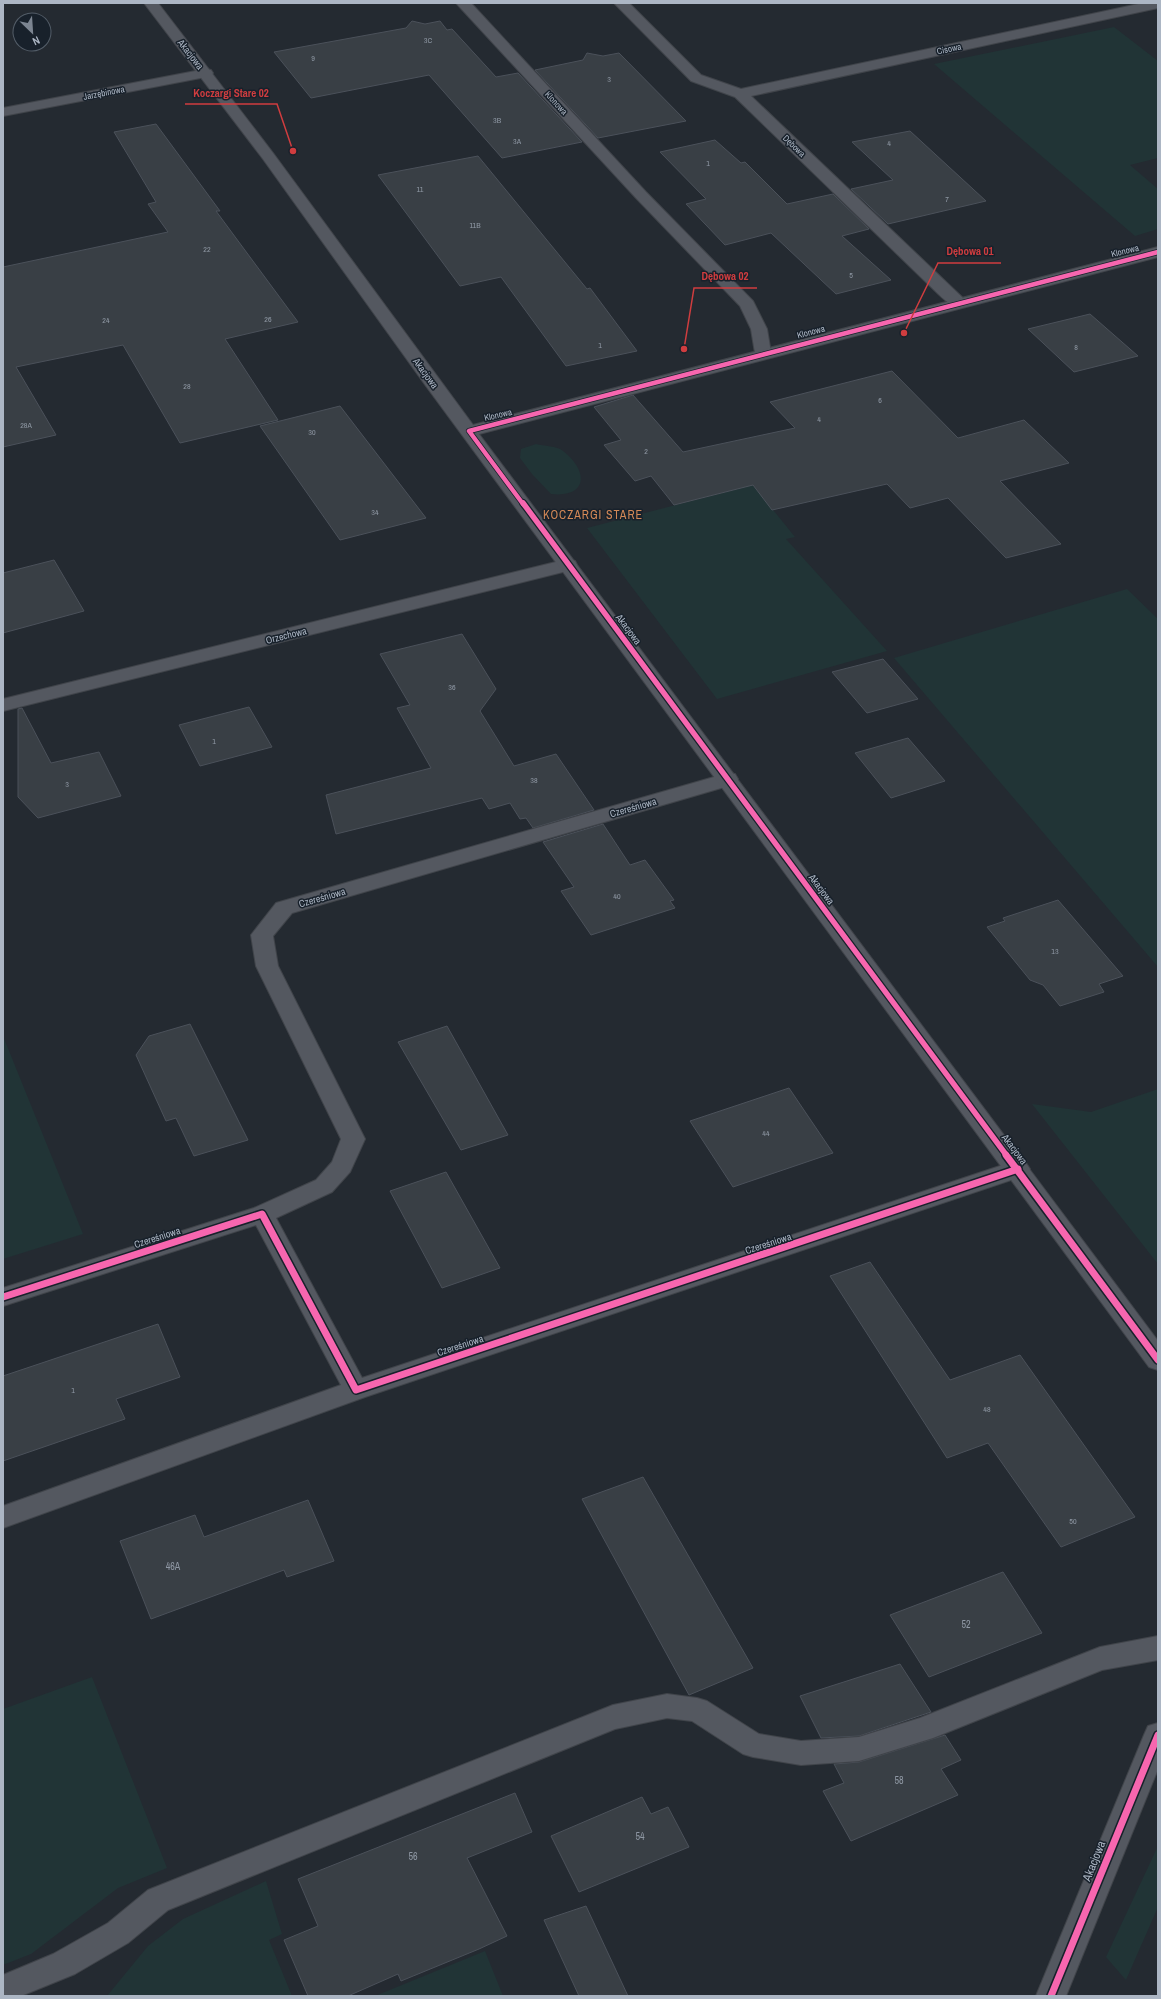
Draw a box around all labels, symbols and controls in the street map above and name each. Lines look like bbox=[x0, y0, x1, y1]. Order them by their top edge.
north arrow bbox=[12, 12, 52, 52]
text: N bbox=[30, 33, 42, 49]
house number: 3C bbox=[424, 35, 432, 45]
street label: Akacjowa bbox=[174, 36, 207, 72]
street label: Cisowa bbox=[936, 41, 962, 57]
house number: 9 bbox=[311, 53, 315, 63]
house number: 3 bbox=[607, 74, 611, 84]
callout: Koczargi Stare 02 bbox=[185, 81, 277, 104]
street label: Jarzębinowa bbox=[82, 83, 126, 103]
text: Koczargi Stare 02 bbox=[193, 86, 269, 100]
street label: Klonowa bbox=[542, 89, 570, 117]
house number: 3B bbox=[493, 115, 502, 125]
street label: Dębowa bbox=[780, 132, 808, 160]
house number: 3A bbox=[513, 136, 522, 146]
house number: 4 bbox=[887, 138, 891, 148]
house number: 1 bbox=[706, 158, 710, 168]
house number: 11 bbox=[417, 184, 424, 194]
house number: 7 bbox=[945, 194, 949, 204]
house number: 11B bbox=[469, 220, 481, 230]
callout: Dębowa 01 bbox=[938, 240, 1001, 263]
street label: Klonowa bbox=[1110, 242, 1140, 260]
house number: 22 bbox=[203, 244, 211, 254]
text: Dębowa 01 bbox=[946, 244, 994, 258]
callout: Dębowa 02 bbox=[694, 265, 757, 288]
text: Dębowa 02 bbox=[701, 269, 749, 283]
house number: 5 bbox=[849, 270, 853, 280]
house number: 26 bbox=[264, 314, 272, 324]
house number: 24 bbox=[102, 315, 110, 325]
street label: Klonowa bbox=[796, 323, 826, 341]
house number: 1 bbox=[598, 340, 602, 350]
house number: 8 bbox=[1074, 342, 1078, 352]
street label: Akacjowa bbox=[409, 354, 441, 392]
house number: 28 bbox=[183, 381, 191, 391]
house number: 6 bbox=[878, 395, 882, 405]
street label: Klonowa bbox=[483, 406, 513, 424]
house number: 4 bbox=[817, 414, 821, 424]
house number: 28A bbox=[20, 420, 32, 430]
house number: 30 bbox=[308, 427, 316, 437]
house number: 2 bbox=[644, 446, 648, 456]
house number: 34 bbox=[371, 507, 379, 517]
district label: KOCZARGI STARE bbox=[543, 507, 643, 523]
street label: Akacjowa bbox=[612, 611, 645, 648]
street label: Orzechowa bbox=[264, 624, 308, 647]
house number: 36 bbox=[448, 682, 456, 692]
house number: 1 bbox=[212, 736, 216, 746]
house number: 38 bbox=[530, 775, 538, 785]
house number: 3 bbox=[65, 779, 69, 789]
street label: Czereśniowa bbox=[608, 795, 658, 820]
street label: Akacjowa bbox=[805, 871, 838, 908]
street label: Czereśniowa bbox=[297, 885, 347, 910]
house number: 40 bbox=[613, 891, 621, 901]
house number: 13 bbox=[1051, 946, 1059, 956]
house number: 44 bbox=[762, 1128, 770, 1138]
street label: Akacjowa bbox=[998, 1131, 1031, 1168]
street label: Czereśniowa bbox=[132, 1224, 182, 1251]
street label: Czereśniowa bbox=[743, 1230, 793, 1257]
street label: Czereśniowa bbox=[435, 1332, 485, 1359]
house number: 1 bbox=[71, 1385, 75, 1395]
house number: 48 bbox=[983, 1404, 991, 1414]
house number: 50 bbox=[1069, 1516, 1077, 1526]
house number: 46A bbox=[166, 1560, 181, 1573]
house number: 52 bbox=[961, 1618, 971, 1631]
house number: 58 bbox=[894, 1774, 904, 1787]
house number: 54 bbox=[635, 1830, 645, 1843]
street label: Akacjowa bbox=[1078, 1838, 1110, 1884]
house number: 56 bbox=[408, 1850, 418, 1863]

